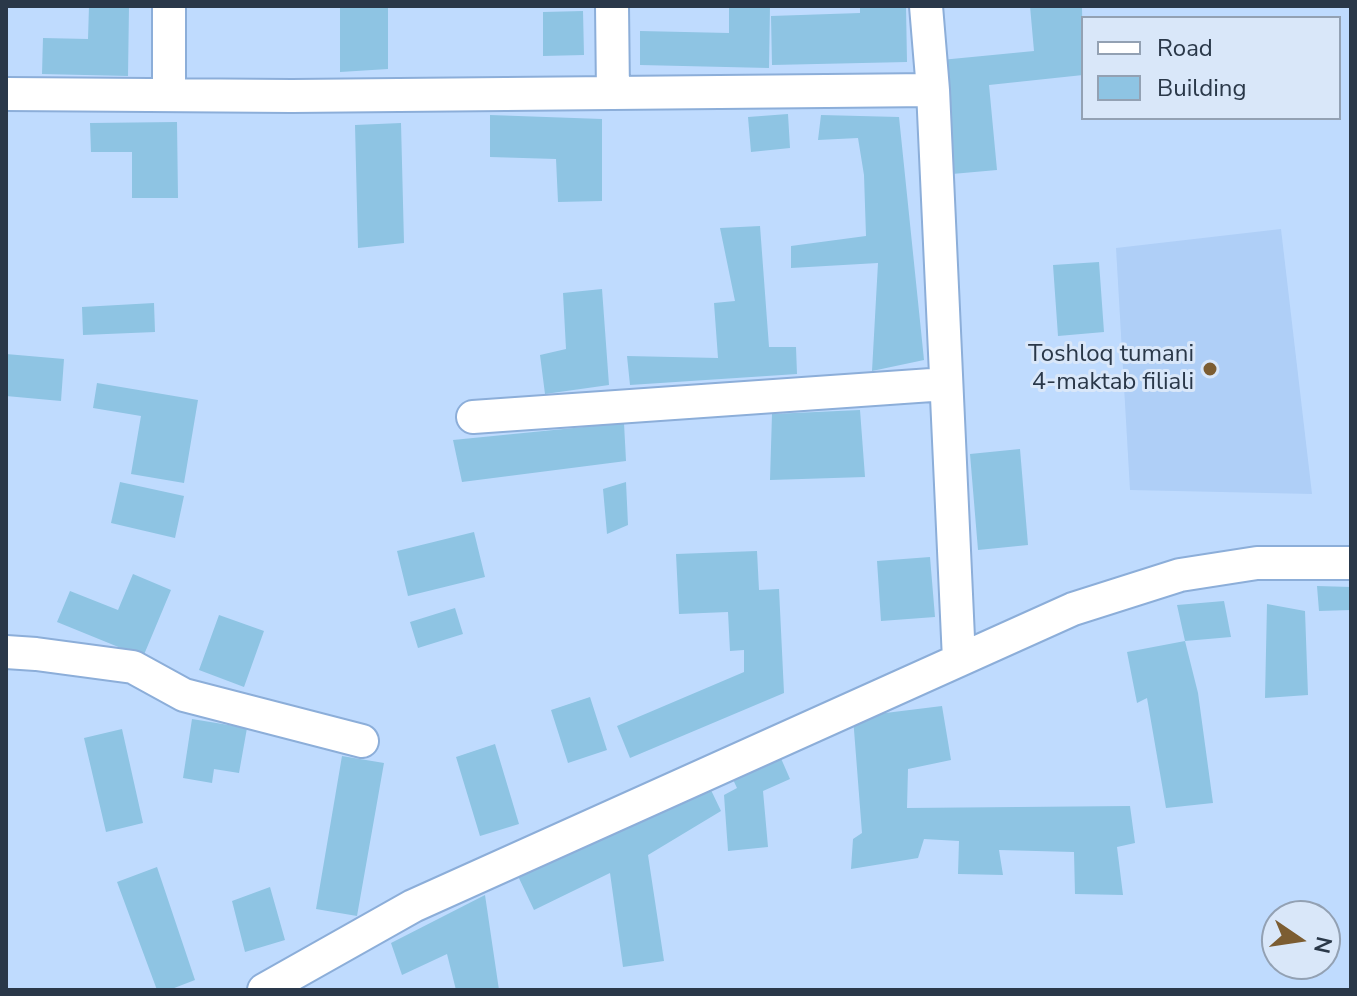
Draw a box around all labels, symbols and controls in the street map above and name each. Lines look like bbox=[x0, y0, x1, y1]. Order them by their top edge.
legend bbox=[1081, 16, 1341, 120]
text: Road bbox=[1157, 32, 1213, 64]
text: Building bbox=[1157, 72, 1247, 104]
place label: Toshloq tumani 4-maktab filiali bbox=[1028, 341, 1194, 397]
marker: Toshloq tumani 4-maktab filiali bbox=[1201, 360, 1219, 378]
north arrow bbox=[1261, 900, 1341, 980]
text: N bbox=[1306, 934, 1339, 956]

